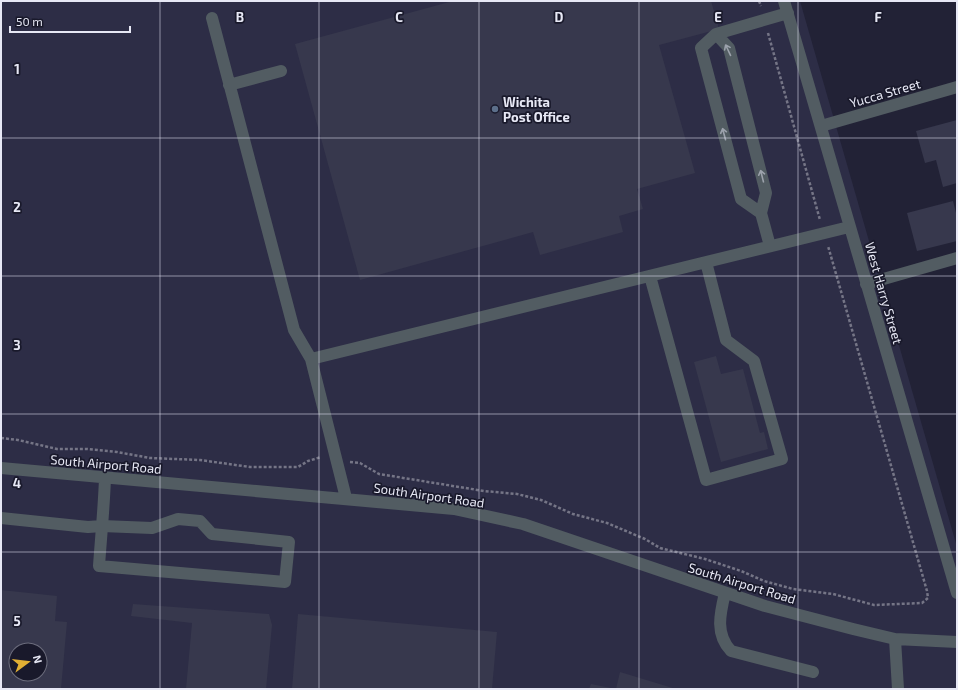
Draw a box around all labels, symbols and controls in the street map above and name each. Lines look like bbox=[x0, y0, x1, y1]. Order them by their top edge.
scale bar bbox=[10, 8, 130, 34]
text: B bbox=[236, 9, 244, 25]
text: C bbox=[395, 9, 403, 25]
text: D bbox=[555, 9, 564, 25]
text: E bbox=[714, 9, 722, 25]
text: F bbox=[874, 9, 882, 25]
text: 50 m bbox=[16, 14, 43, 28]
one-way arrow bbox=[724, 44, 732, 56]
text: 1 bbox=[14, 61, 20, 77]
street label: Yucca Street bbox=[848, 75, 922, 111]
place label: Wichita Post Office bbox=[503, 94, 570, 125]
marker: Wichita Post Office bbox=[490, 104, 500, 114]
one-way arrow bbox=[720, 128, 727, 141]
one-way arrow bbox=[757, 169, 765, 182]
text: 2 bbox=[13, 199, 21, 215]
street label: West Harry Street bbox=[862, 240, 906, 346]
text: 3 bbox=[13, 337, 21, 353]
street label: South Airport Road bbox=[50, 451, 162, 477]
text: 4 bbox=[13, 475, 21, 491]
street label: South Airport Road bbox=[373, 479, 485, 511]
street label: South Airport Road bbox=[686, 559, 798, 607]
text: 5 bbox=[13, 613, 21, 629]
north arrow bbox=[8, 642, 48, 682]
text: N bbox=[31, 654, 45, 665]

